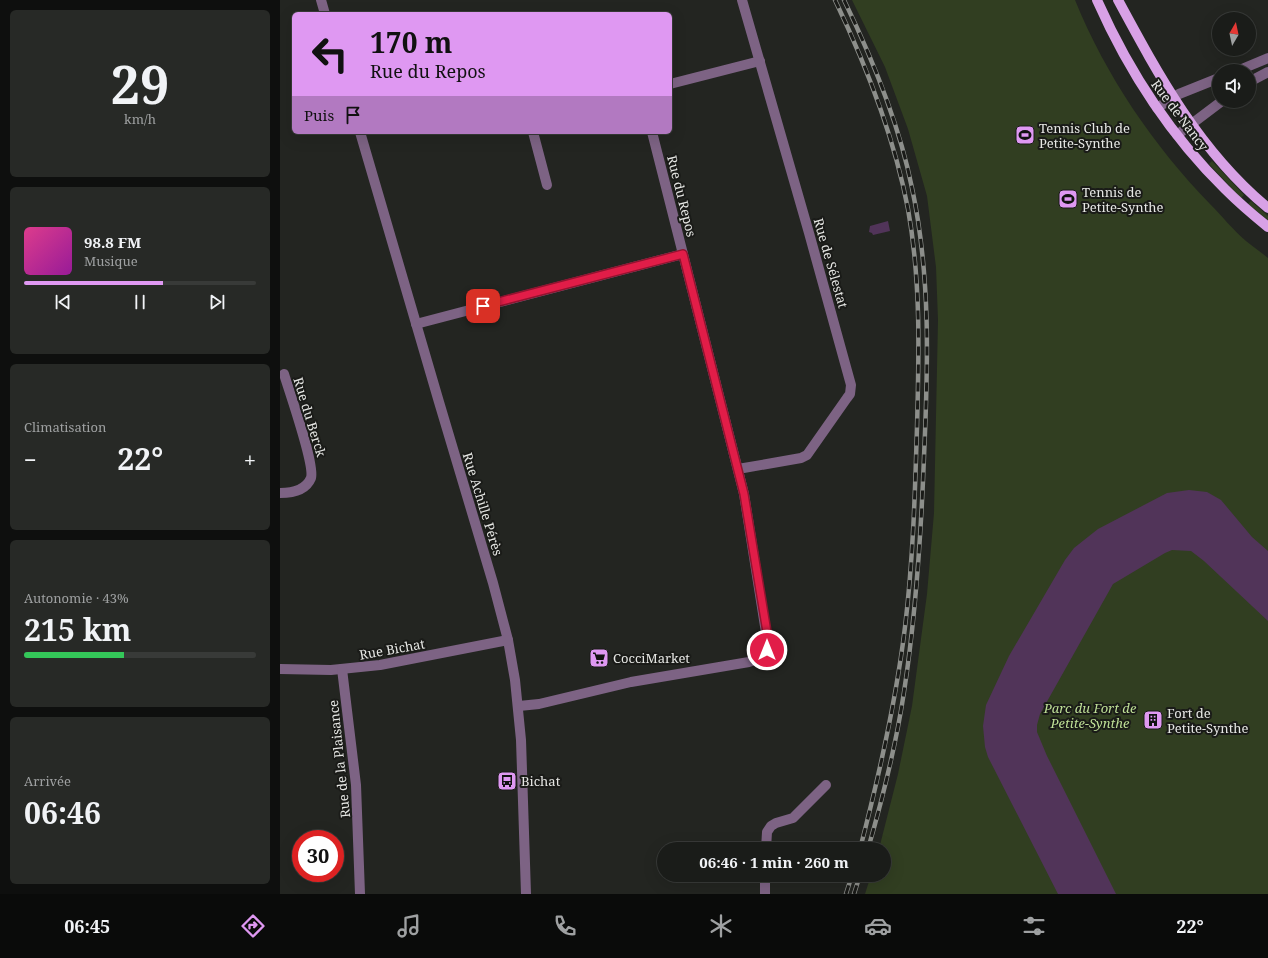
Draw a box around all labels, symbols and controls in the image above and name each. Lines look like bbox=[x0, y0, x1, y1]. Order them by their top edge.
north arrow bbox=[1212, 12, 1256, 56]
map controls bbox=[1212, 12, 1256, 108]
text: 170 m bbox=[370, 23, 452, 61]
icon: left bbox=[304, 28, 356, 80]
text: 29 bbox=[111, 48, 169, 119]
text: Rue du Repos bbox=[370, 59, 486, 83]
button: sound bbox=[1212, 64, 1256, 108]
street label: Rue de Nancy bbox=[1147, 76, 1213, 155]
icon: arrive bbox=[342, 104, 364, 126]
text: Puis bbox=[304, 105, 334, 125]
text: km/h bbox=[124, 110, 156, 128]
place label: Tennis Club de Petite-Synthe bbox=[1039, 119, 1130, 152]
sports icon: Tennis Club de Petite-Synthe bbox=[1014, 124, 1036, 146]
street label: Rue du Repos bbox=[663, 153, 701, 239]
place label: Tennis de Petite-Synthe bbox=[1082, 183, 1163, 216]
sports icon: Tennis de Petite-Synthe bbox=[1057, 188, 1079, 210]
street label: Rue de Sélestat bbox=[810, 216, 853, 310]
text: 98.8 FM bbox=[84, 232, 141, 252]
text: Musique bbox=[84, 252, 138, 270]
pin bbox=[466, 289, 500, 323]
icon: previous bbox=[52, 291, 74, 313]
icon: pause bbox=[129, 291, 151, 313]
icon: next bbox=[206, 291, 228, 313]
icon: arrive bbox=[472, 295, 494, 317]
street label: Rue du Berck bbox=[289, 375, 331, 459]
text: Climatisation bbox=[24, 418, 106, 436]
text: 22° bbox=[117, 438, 163, 479]
text: − bbox=[24, 444, 37, 474]
text: + bbox=[244, 444, 256, 474]
street label: Rue Achille Pérès bbox=[459, 450, 507, 558]
text: Autonomie · 43% bbox=[24, 589, 129, 607]
text: 215 km bbox=[24, 609, 131, 650]
position arrow bbox=[746, 629, 788, 671]
street label: Rue Bichat bbox=[358, 634, 427, 664]
supermarket icon: CocciMarket bbox=[588, 647, 610, 669]
place label: CocciMarket bbox=[613, 649, 690, 667]
street label: Rue de la Plaisance bbox=[324, 699, 354, 819]
park label: Parc du Fort de Petite-Synthe bbox=[1043, 699, 1137, 732]
place label: Fort de Petite-Synthe bbox=[1167, 704, 1248, 737]
building icon: Fort de Petite-Synthe bbox=[1142, 709, 1164, 731]
bus stop icon: Bichat bbox=[496, 770, 518, 792]
text: Arrivée bbox=[24, 772, 71, 790]
place label: Bichat bbox=[521, 772, 561, 790]
text: 06:46 bbox=[24, 792, 101, 833]
speed limit sign: 30 bbox=[292, 830, 344, 882]
text: 06:46 · 1 min · 260 m bbox=[699, 852, 849, 872]
icon: directions bbox=[239, 912, 267, 940]
icon: music bbox=[395, 912, 423, 940]
icon: phone bbox=[551, 912, 579, 940]
icon: climate bbox=[707, 912, 735, 940]
icon: car bbox=[864, 912, 892, 940]
icon: filters bbox=[1020, 912, 1048, 940]
text: 06:45 bbox=[64, 914, 110, 938]
text: 22° bbox=[1176, 914, 1204, 938]

